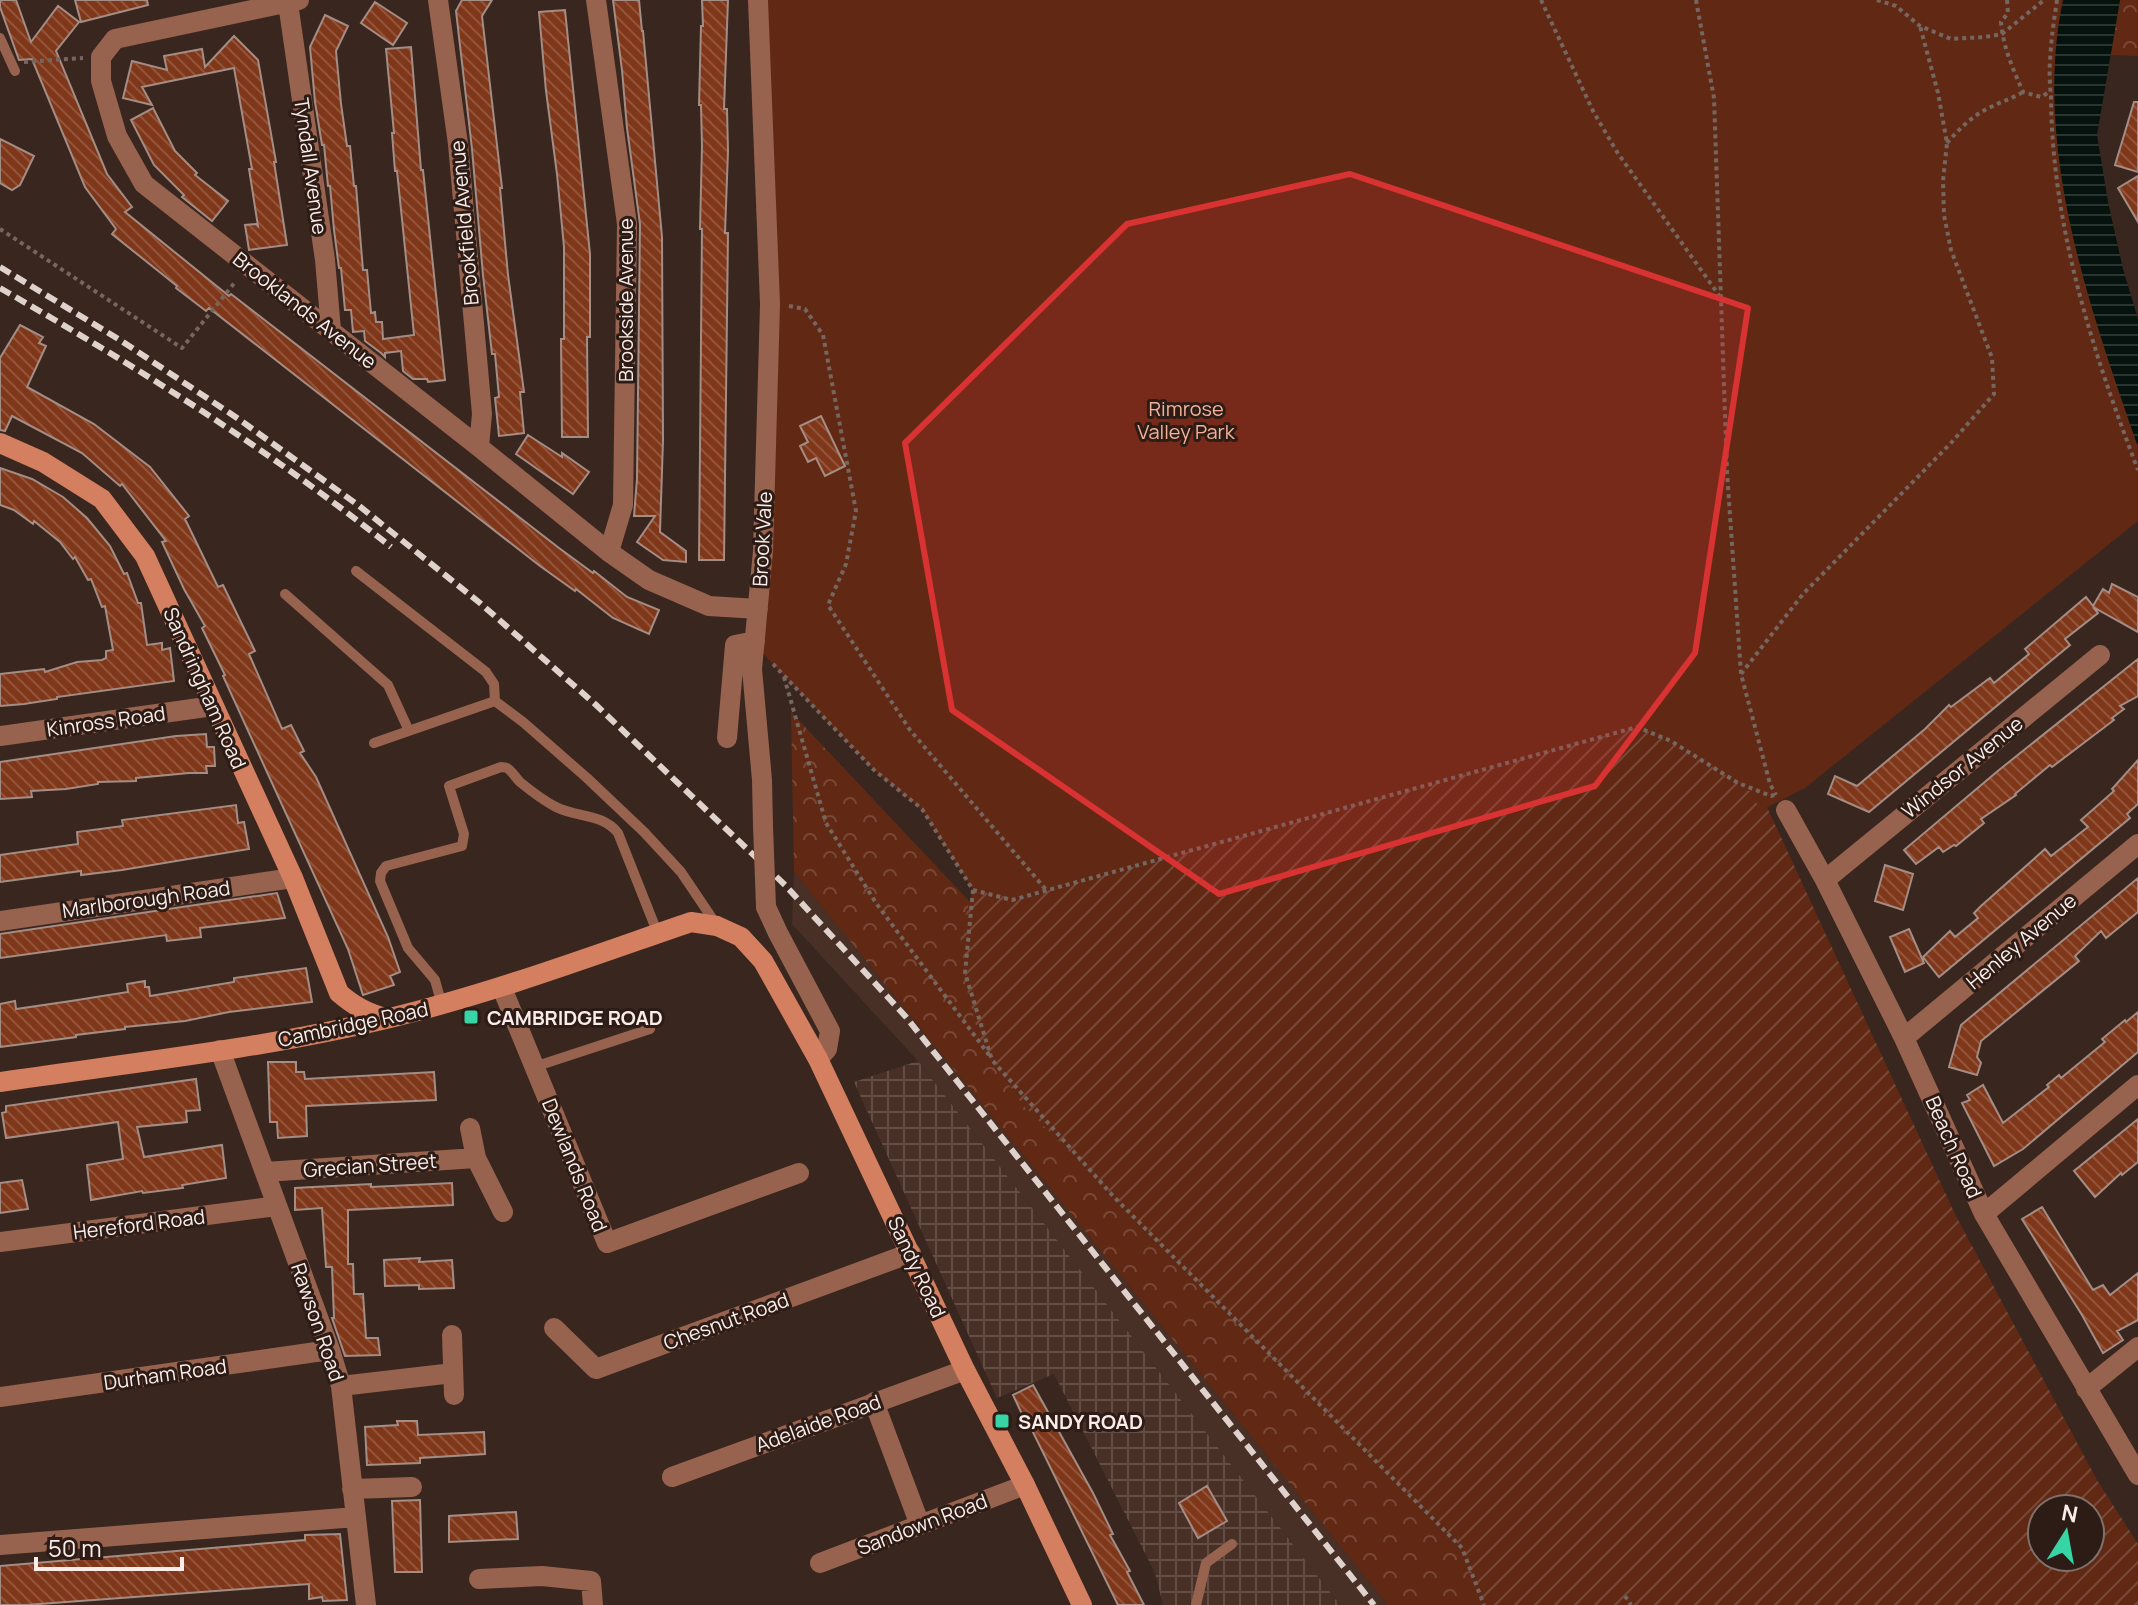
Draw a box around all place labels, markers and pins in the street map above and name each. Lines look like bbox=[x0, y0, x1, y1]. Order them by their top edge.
place label: CAMBRIDGE ROAD bbox=[487, 1004, 663, 1031]
marker: CAMBRIDGE ROAD bbox=[462, 1008, 480, 1026]
place label: SANDY ROAD bbox=[1018, 1408, 1143, 1435]
marker: SANDY ROAD bbox=[993, 1412, 1011, 1430]

